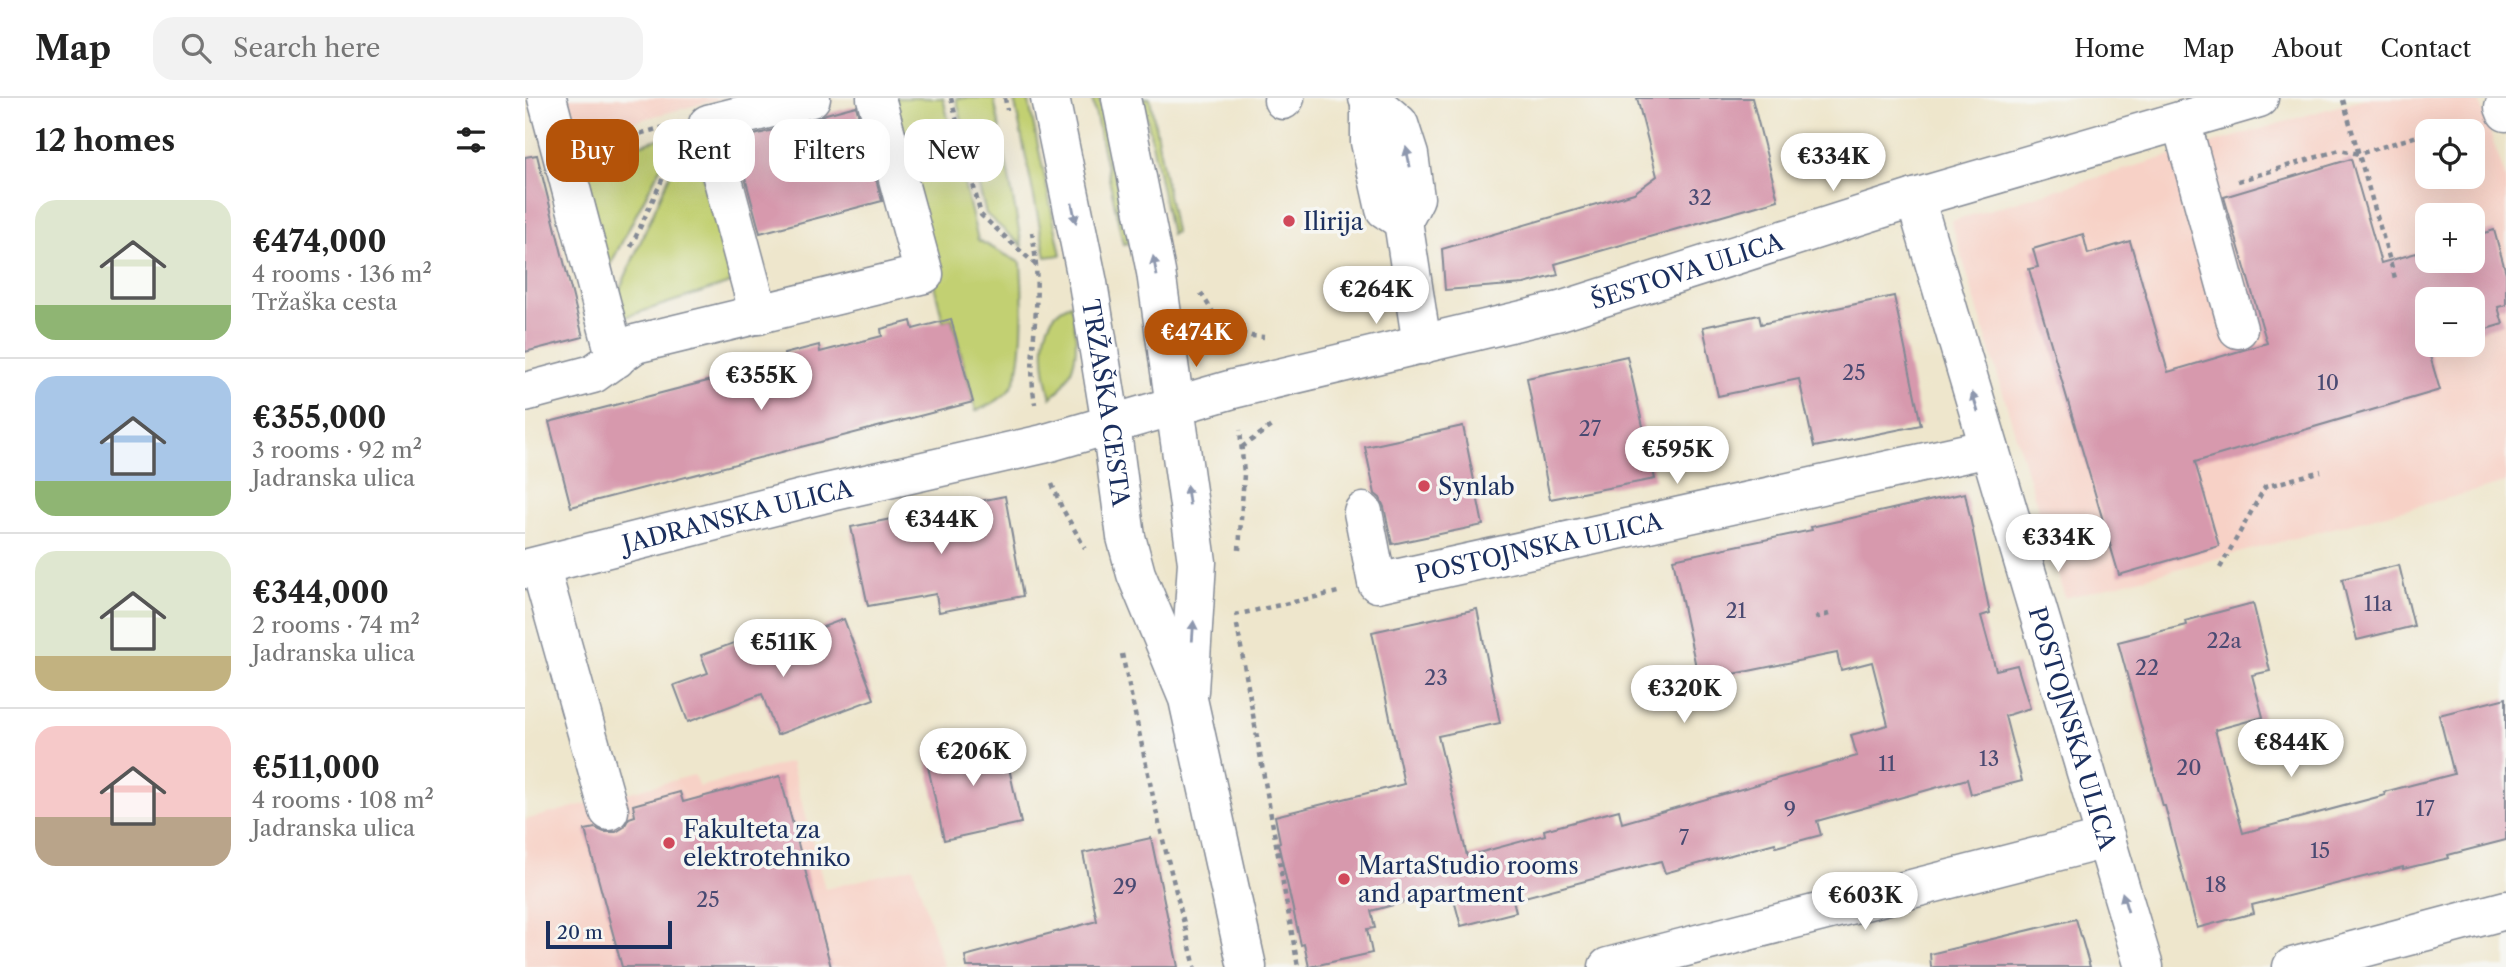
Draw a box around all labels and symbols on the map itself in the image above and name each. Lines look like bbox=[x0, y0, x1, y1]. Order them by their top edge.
pin: €334K bbox=[1784, 134, 1882, 193]
one-way arrow bbox=[1403, 145, 1414, 167]
house number: 32 bbox=[1688, 185, 1712, 210]
one-way arrow bbox=[1069, 202, 1080, 224]
place label: Ilirija bbox=[1303, 207, 1364, 236]
marker: Ilirija bbox=[1281, 213, 1297, 229]
street label: ŠESTOVA ULICA bbox=[1587, 226, 1788, 315]
one-way arrow bbox=[1149, 255, 1160, 277]
pin: €264K bbox=[1327, 266, 1425, 326]
street label: TRŽAŠKA CESTA bbox=[1076, 297, 1136, 509]
pin: €474K bbox=[1147, 310, 1245, 369]
pin: €355K bbox=[712, 352, 810, 412]
house number: 25 bbox=[1842, 360, 1866, 385]
house number: 10 bbox=[2317, 370, 2339, 395]
one-way arrow bbox=[1970, 391, 1980, 412]
house number: 27 bbox=[1579, 416, 1602, 441]
pin: €595K bbox=[1628, 426, 1726, 486]
place label: Synlab bbox=[1438, 472, 1515, 501]
street label: JADRANSKA ULICA bbox=[615, 473, 857, 559]
marker: Synlab bbox=[1416, 478, 1432, 494]
one-way arrow bbox=[1182, 483, 1193, 505]
pin: €344K bbox=[892, 496, 990, 556]
street label: POSTOJNSKA ULICA bbox=[1412, 506, 1666, 589]
pin: €334K bbox=[2009, 514, 2107, 574]
house number: 11a bbox=[2364, 591, 2393, 616]
house number: 21 bbox=[1726, 598, 1747, 623]
street label: POSTOJNSKA ULICA bbox=[2023, 603, 2123, 854]
one-way arrow bbox=[1188, 619, 1199, 641]
pin: €511K bbox=[734, 620, 832, 679]
house number: 22a bbox=[2206, 628, 2243, 653]
house number: 22 bbox=[2135, 655, 2159, 680]
house number: 23 bbox=[1424, 665, 1448, 690]
pin: €320K bbox=[1635, 666, 1733, 725]
pin: €844K bbox=[2242, 720, 2340, 779]
pin: €206K bbox=[924, 728, 1022, 788]
house number: 13 bbox=[1979, 746, 1999, 771]
house number: 11 bbox=[1878, 751, 1896, 776]
house number: 20 bbox=[2176, 755, 2202, 780]
house number: 17 bbox=[2415, 796, 2435, 821]
house number: 9 bbox=[1784, 797, 1796, 822]
place label: Fakulteta za elektrotehniko bbox=[683, 815, 851, 872]
house number: 7 bbox=[1679, 825, 1690, 850]
marker: Fakulteta za elektrotehniko bbox=[661, 835, 677, 851]
house number: 15 bbox=[2310, 838, 2330, 863]
place label: MartaStudio rooms and apartment bbox=[1358, 851, 1579, 908]
marker: MartaStudio rooms and apartment bbox=[1336, 871, 1352, 887]
pin: €603K bbox=[1816, 872, 1914, 932]
house number: 18 bbox=[2205, 872, 2227, 897]
house number: 29 bbox=[1113, 874, 1137, 899]
house number: 25 bbox=[696, 887, 720, 912]
one-way arrow bbox=[2119, 891, 2129, 912]
scale bar bbox=[546, 918, 672, 950]

